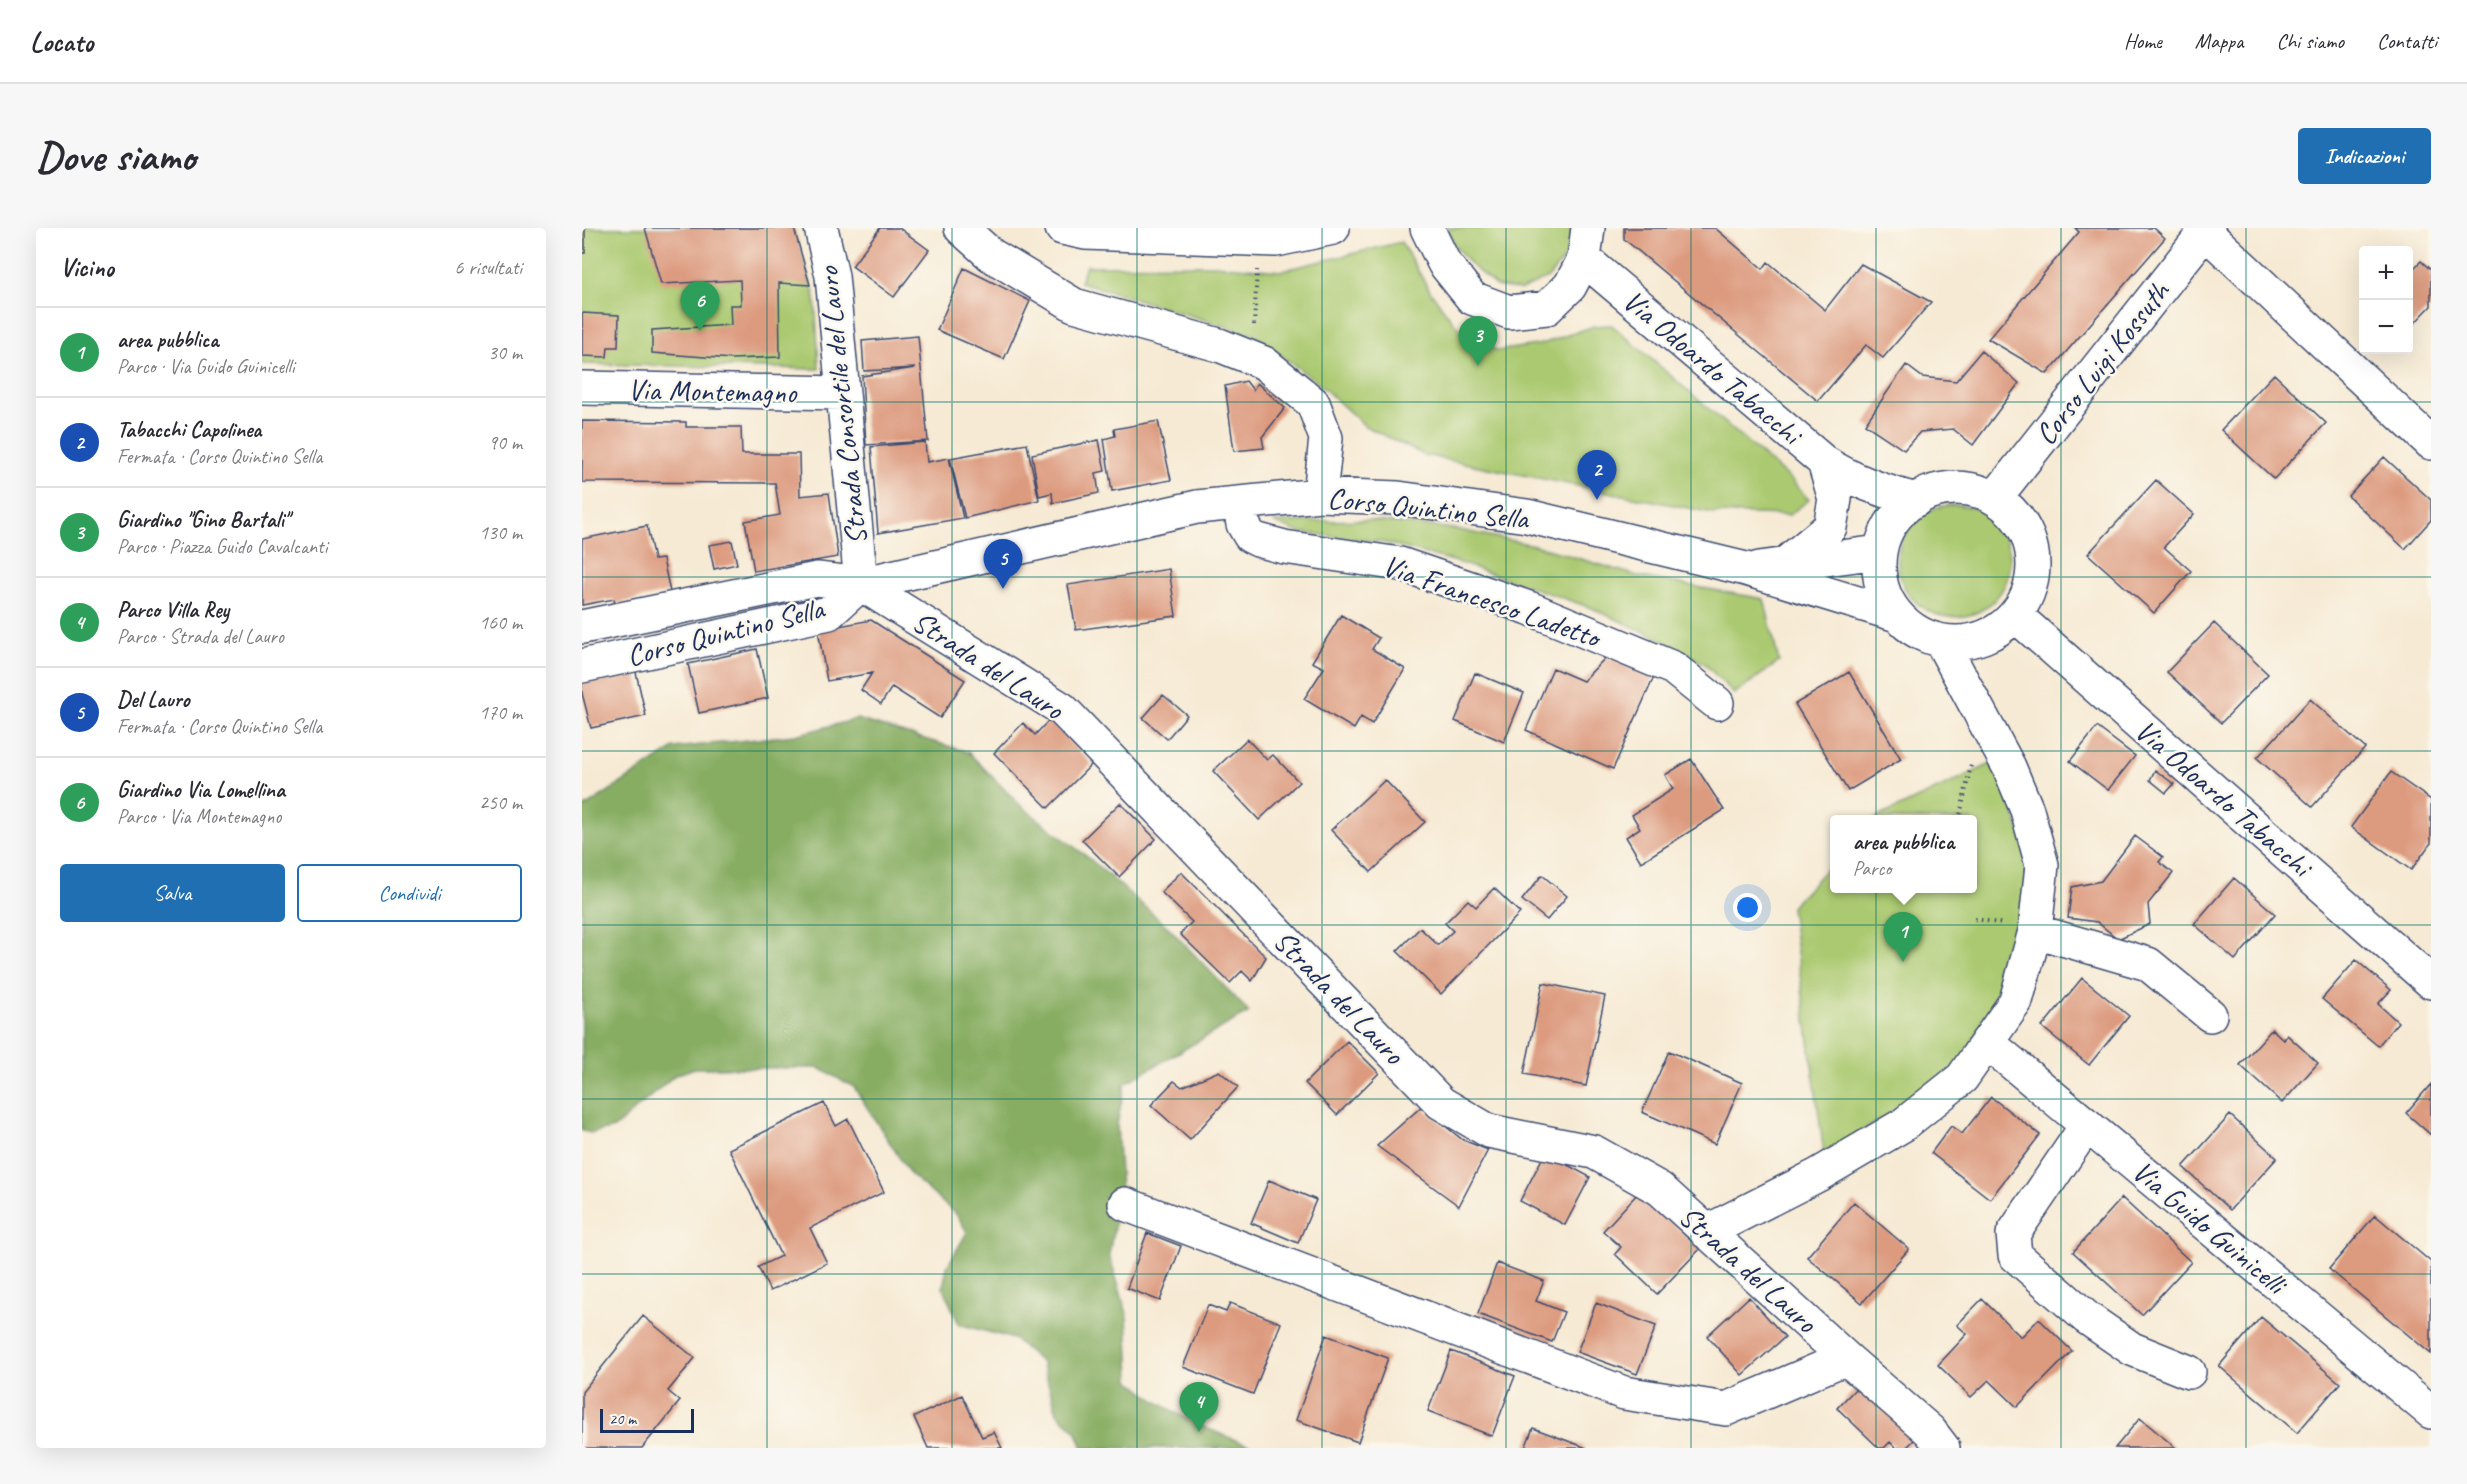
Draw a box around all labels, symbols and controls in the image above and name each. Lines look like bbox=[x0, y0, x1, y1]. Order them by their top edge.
text: Locato bbox=[30, 24, 93, 59]
text: Home bbox=[2124, 28, 2162, 54]
text: Mappa bbox=[2195, 28, 2243, 54]
text: Chi siamo bbox=[2276, 28, 2344, 54]
text: Contatti bbox=[2377, 28, 2437, 54]
button: Indicazioni bbox=[2298, 128, 2431, 184]
text: Dove siamo bbox=[36, 130, 195, 183]
map controls bbox=[2359, 246, 2413, 354]
button: + bbox=[2359, 246, 2413, 300]
text: Vicino bbox=[60, 251, 114, 284]
text: 6 risultati bbox=[454, 255, 522, 280]
street label: Strada Consortile del Lauro bbox=[808, 264, 875, 547]
street label: Corso Luigi Kossuth bbox=[2026, 272, 2179, 452]
pin: 6 bbox=[680, 282, 720, 331]
street label: Via Odoardo Tabacchi bbox=[1615, 282, 1811, 455]
button: − bbox=[2359, 300, 2413, 354]
pin: 3 bbox=[1458, 316, 1498, 366]
text: area pubblica bbox=[117, 326, 218, 354]
text: 1 bbox=[75, 340, 84, 365]
text: 30 m bbox=[488, 340, 522, 365]
text: Parco · Via Guido Guinicelli bbox=[117, 354, 294, 379]
street label: Via Montemagno bbox=[627, 371, 798, 411]
text: Tabacchi Capolinea bbox=[117, 416, 261, 444]
text: 2 bbox=[75, 430, 84, 455]
text: 90 m bbox=[488, 430, 522, 455]
text: Fermata · Corso Quintino Sella bbox=[117, 444, 322, 469]
pin: 2 bbox=[1578, 450, 1616, 500]
street label: Corso Quintino Sella bbox=[1326, 479, 1532, 538]
text: Giardino "Gino Bartali" bbox=[117, 506, 289, 534]
text: 3 bbox=[75, 520, 84, 545]
text: 130 m bbox=[479, 520, 522, 545]
text: Parco · Piazza Guido Cavalcanti bbox=[117, 534, 327, 559]
pin: 5 bbox=[984, 540, 1022, 589]
street label: Via Francesco Ladetto bbox=[1378, 546, 1607, 657]
street label: Corso Quintino Sella bbox=[623, 589, 829, 675]
text: Parco Villa Rey bbox=[117, 596, 229, 624]
street label: Strada del Lauro bbox=[905, 602, 1072, 729]
text: 4 bbox=[75, 610, 84, 635]
text: 160 m bbox=[479, 610, 522, 635]
text: Parco · Strada del Lauro bbox=[117, 624, 284, 649]
text: Del Lauro bbox=[117, 686, 189, 714]
text: 5 bbox=[75, 700, 84, 725]
text: 170 m bbox=[479, 700, 522, 725]
street label: Via Odoardo Tabacchi bbox=[2127, 711, 2321, 887]
text: Fermata · Corso Quintino Sella bbox=[117, 714, 322, 739]
text: Giardino Via Lomellina bbox=[117, 776, 285, 804]
text: 6 bbox=[75, 790, 84, 815]
text: 250 m bbox=[479, 790, 522, 815]
text: Parco · Via Montemagno bbox=[117, 804, 281, 829]
popup bbox=[1830, 815, 1977, 893]
text: area pubblica bbox=[1853, 828, 1954, 856]
text: Parco bbox=[1853, 856, 1891, 881]
button: Salva bbox=[60, 864, 285, 922]
button: Condividi bbox=[297, 864, 522, 922]
your location bbox=[1733, 893, 1762, 922]
pin: 1 bbox=[1884, 912, 1922, 962]
street label: Strada del Lauro bbox=[1265, 922, 1414, 1073]
street label: Via Guido Guinicelli bbox=[2125, 1152, 2296, 1304]
street label: Strada del Lauro bbox=[1671, 1197, 1826, 1342]
pin: 4 bbox=[1180, 1382, 1218, 1432]
scale bar bbox=[600, 1406, 694, 1434]
text: 20 m bbox=[609, 1409, 636, 1429]

